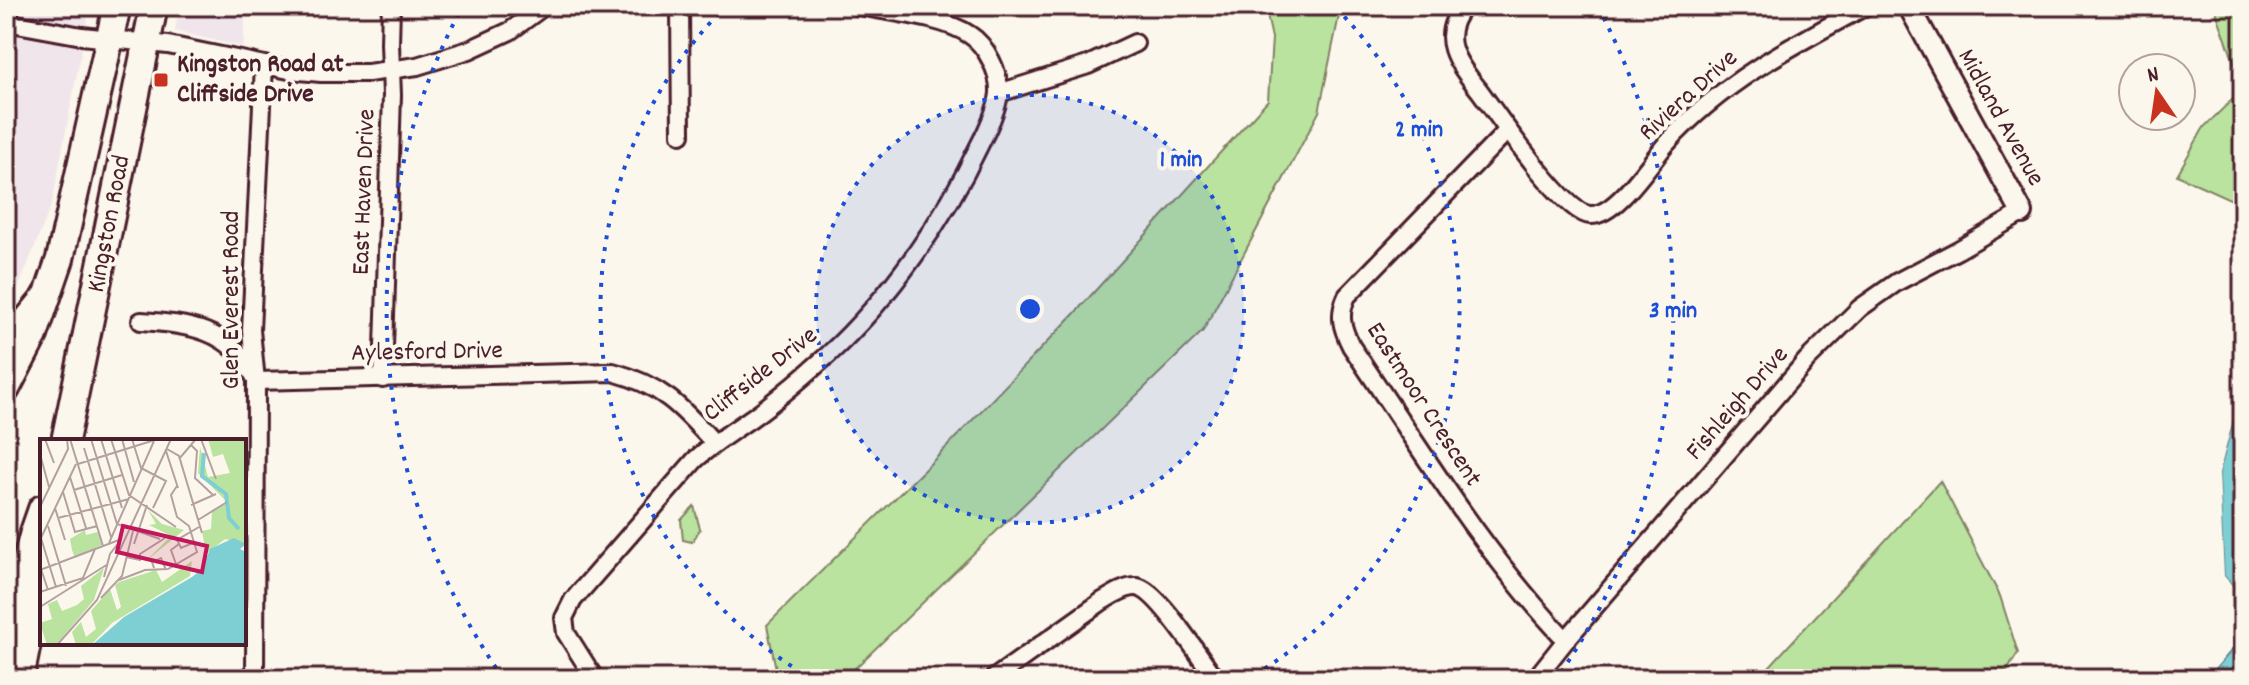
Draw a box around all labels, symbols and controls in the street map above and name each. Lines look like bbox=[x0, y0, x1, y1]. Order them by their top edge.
street label: Riviera Drive bbox=[1631, 41, 1747, 151]
street label: Midland Avenue bbox=[1947, 43, 2053, 193]
place label: Kingston Road at Cliffside Drive bbox=[177, 47, 344, 114]
north arrow bbox=[2117, 52, 2197, 132]
text: N bbox=[2145, 60, 2162, 92]
marker: Kingston Road at Cliffside Drive bbox=[152, 71, 170, 89]
street label: East Haven Drive bbox=[344, 108, 386, 276]
text: 2 min bbox=[1395, 114, 1443, 148]
text: 1 min bbox=[1160, 144, 1202, 178]
street label: Kingston Road bbox=[79, 152, 141, 296]
street label: Glen Everest Road bbox=[214, 210, 251, 390]
centre of rings bbox=[1016, 295, 1044, 323]
text: 3 min bbox=[1649, 295, 1697, 329]
street label: Eastmoor Crescent bbox=[1356, 315, 1490, 495]
street label: Cliffside Drive bbox=[696, 318, 826, 432]
street label: Aylesford Drive bbox=[351, 333, 503, 373]
street label: Fishleigh Drive bbox=[1678, 339, 1798, 469]
inset map bbox=[40, 439, 246, 645]

